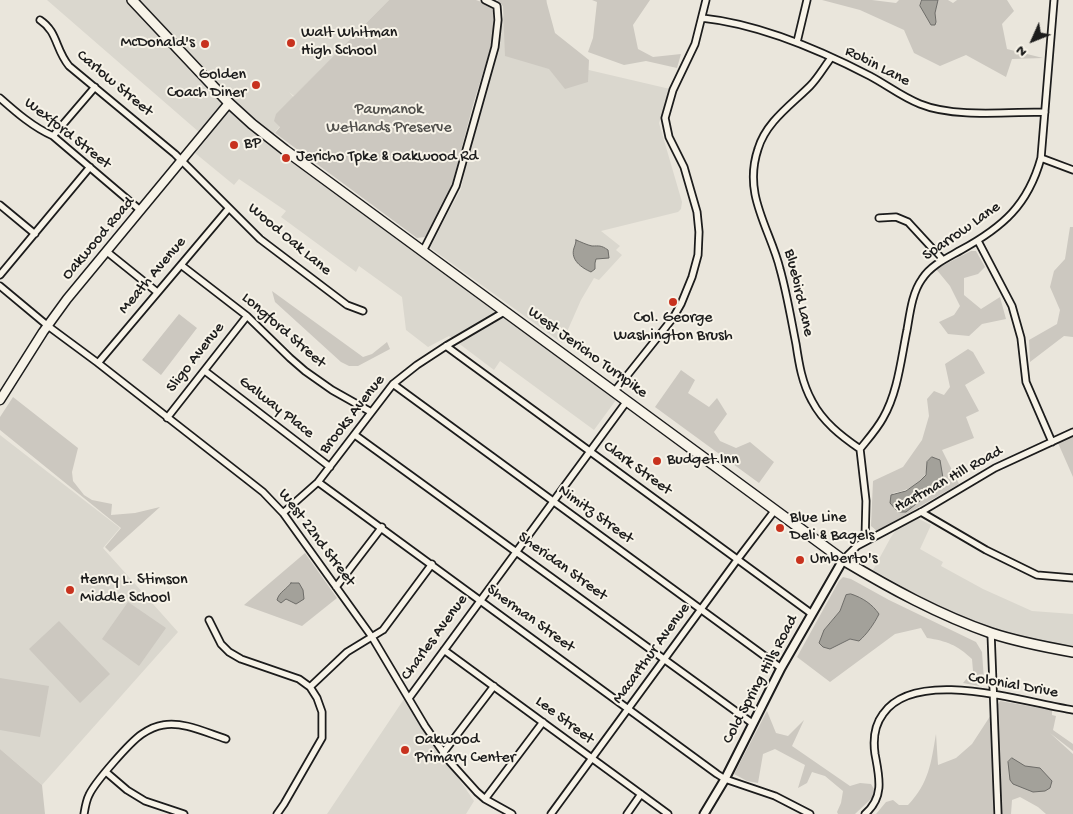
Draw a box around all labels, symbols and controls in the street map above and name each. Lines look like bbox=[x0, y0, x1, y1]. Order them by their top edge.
north arrow bbox=[1008, 15, 1058, 65]
place label: Walt Whitman High School bbox=[301, 24, 397, 62]
place label: McDonald's bbox=[120, 34, 195, 54]
marker: Walt Whitman High School bbox=[285, 37, 297, 49]
marker: McDonald's bbox=[199, 38, 211, 50]
street label: Robin Lane bbox=[841, 42, 913, 92]
text: N bbox=[1013, 42, 1031, 60]
street label: Carlow Street bbox=[72, 46, 156, 122]
place label: Golden Coach Diner bbox=[167, 66, 246, 104]
marker: Golden Coach Diner bbox=[250, 79, 262, 91]
street label: Wexford Street bbox=[20, 94, 114, 174]
park label: Paumanok Wetlands Preserve bbox=[326, 101, 452, 139]
place label: BP bbox=[244, 135, 261, 155]
marker: BP bbox=[228, 139, 240, 151]
place label: Jericho Tpke & Oakwood Rd bbox=[296, 148, 478, 168]
marker: Jericho Tpke & Oakwood Rd bbox=[280, 152, 292, 164]
street label: Oakwood Road bbox=[59, 193, 139, 285]
street label: Sparrow Lane bbox=[919, 198, 1005, 266]
street label: Wood Oak Lane bbox=[243, 199, 335, 281]
street label: Meath Avenue bbox=[115, 233, 191, 319]
street label: Bluebird Lane bbox=[779, 248, 817, 338]
street label: Longford Street bbox=[237, 289, 329, 373]
marker: Col. George Washington Brush bbox=[667, 296, 679, 308]
street label: West Jericho Turnpike bbox=[523, 303, 651, 403]
place label: Col. George Washington Brush bbox=[613, 309, 733, 347]
street label: Sligo Avenue bbox=[163, 319, 229, 397]
street label: Brooks Avenue bbox=[316, 372, 390, 458]
street label: Galway Place bbox=[234, 373, 318, 443]
street label: Clark Street bbox=[599, 438, 675, 500]
street label: Hartman Hill Road bbox=[892, 442, 1006, 518]
place label: Budget Inn bbox=[667, 451, 739, 471]
marker: Budget Inn bbox=[651, 455, 663, 467]
street label: Nimitz Street bbox=[553, 481, 637, 549]
street label: West 22nd Street bbox=[273, 485, 359, 591]
place label: Blue Line Deli & Bagels bbox=[790, 509, 874, 547]
marker: Blue Line Deli & Bagels bbox=[774, 522, 786, 534]
street label: Sheridan Street bbox=[514, 528, 610, 606]
place label: Umberto's bbox=[810, 550, 878, 570]
marker: Umberto's bbox=[794, 554, 806, 566]
place label: Henry L. Stimson Middle School bbox=[80, 571, 188, 609]
street label: Sherman Street bbox=[482, 581, 578, 657]
marker: Henry L. Stimson Middle School bbox=[64, 584, 76, 596]
street label: Charles Avenue bbox=[397, 591, 473, 685]
street label: Macarthur Avenue bbox=[609, 600, 695, 708]
street label: Cold Spring Hills Road bbox=[719, 612, 803, 748]
street label: Colonial Drive bbox=[967, 669, 1059, 703]
street label: Lee Street bbox=[531, 693, 597, 749]
place label: Oakwood Primary Center bbox=[415, 731, 516, 769]
marker: Oakwood Primary Center bbox=[399, 744, 411, 756]

